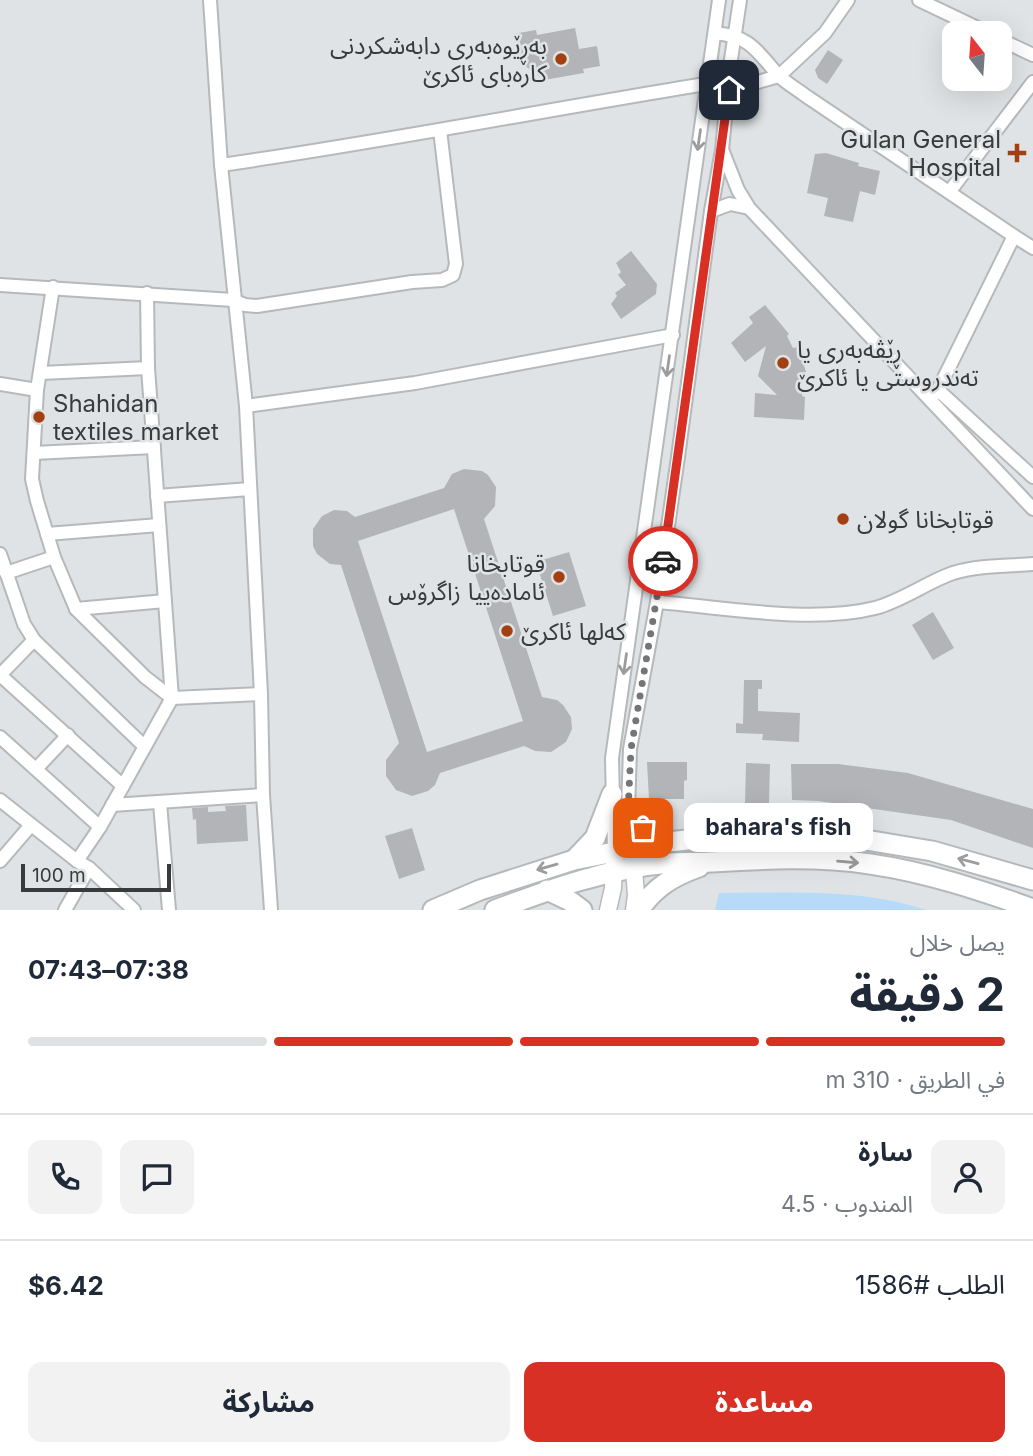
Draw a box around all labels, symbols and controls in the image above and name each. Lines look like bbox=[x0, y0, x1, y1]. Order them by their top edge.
north arrow bbox=[942, 21, 1012, 91]
map controls bbox=[942, 21, 1012, 91]
place label: بەڕێوەبەری دابەشکردنی کارەبای ئاکرێ bbox=[330, 31, 548, 88]
marker: بەڕێوەبەری دابەشکردنی کارەبای ئاکرێ bbox=[553, 51, 569, 67]
pin bbox=[699, 60, 759, 120]
icon: home bbox=[710, 71, 748, 109]
place label: Gulan General Hospital bbox=[840, 125, 1001, 182]
one-way arrow bbox=[692, 128, 705, 151]
marker: Gulan General Hospital bbox=[1007, 143, 1027, 163]
place label: ڕێڤەبەری یا تەندروستی یا ئاکرێ bbox=[797, 335, 979, 392]
one-way arrow bbox=[661, 354, 674, 377]
marker: ڕێڤەبەری یا تەندروستی یا ئاکرێ bbox=[775, 355, 791, 371]
place label: Shahidan textiles market bbox=[53, 389, 219, 446]
marker: Shahidan textiles market bbox=[31, 409, 47, 425]
place label: قوتابخانا گولان bbox=[857, 505, 994, 534]
marker: قوتابخانا گولان bbox=[835, 511, 851, 527]
courier bbox=[628, 526, 698, 596]
icon: car bbox=[644, 542, 682, 580]
place label: قوتابخانا ئامادەییا زاگرۆس bbox=[388, 549, 545, 606]
marker: قوتابخانا ئامادەییا زاگرۆس bbox=[551, 569, 567, 585]
place label: کەلها ئاکرێ bbox=[521, 617, 627, 646]
marker: کەلها ئاکرێ bbox=[499, 623, 515, 639]
one-way arrow bbox=[619, 652, 632, 674]
pin bbox=[613, 798, 673, 858]
callout: bahara's fish bbox=[685, 804, 874, 852]
icon: bag bbox=[624, 809, 662, 847]
text: bahara's fish bbox=[705, 813, 852, 841]
one-way arrow bbox=[957, 854, 979, 867]
one-way arrow bbox=[836, 856, 859, 869]
scale bar bbox=[21, 861, 172, 893]
one-way arrow bbox=[537, 862, 559, 875]
text: 100 m bbox=[32, 864, 86, 887]
text: يصل خلال bbox=[910, 929, 1005, 957]
text: 07:38–07:43 bbox=[28, 954, 189, 985]
text: 2 دقيقة bbox=[849, 966, 1005, 1022]
text: في الطريق · 310 m bbox=[825, 1066, 1005, 1094]
text: سارة bbox=[858, 1136, 913, 1167]
button: phone bbox=[28, 1140, 102, 1214]
button: chat bbox=[120, 1140, 194, 1214]
button: person bbox=[931, 1140, 1005, 1214]
text: المندوب · 4.5 bbox=[781, 1190, 913, 1218]
text: الطلب #1586 bbox=[855, 1269, 1005, 1300]
text: $6.42 bbox=[28, 1270, 104, 1301]
button: مشاركة bbox=[28, 1362, 510, 1442]
button: مساعدة bbox=[524, 1362, 1005, 1442]

